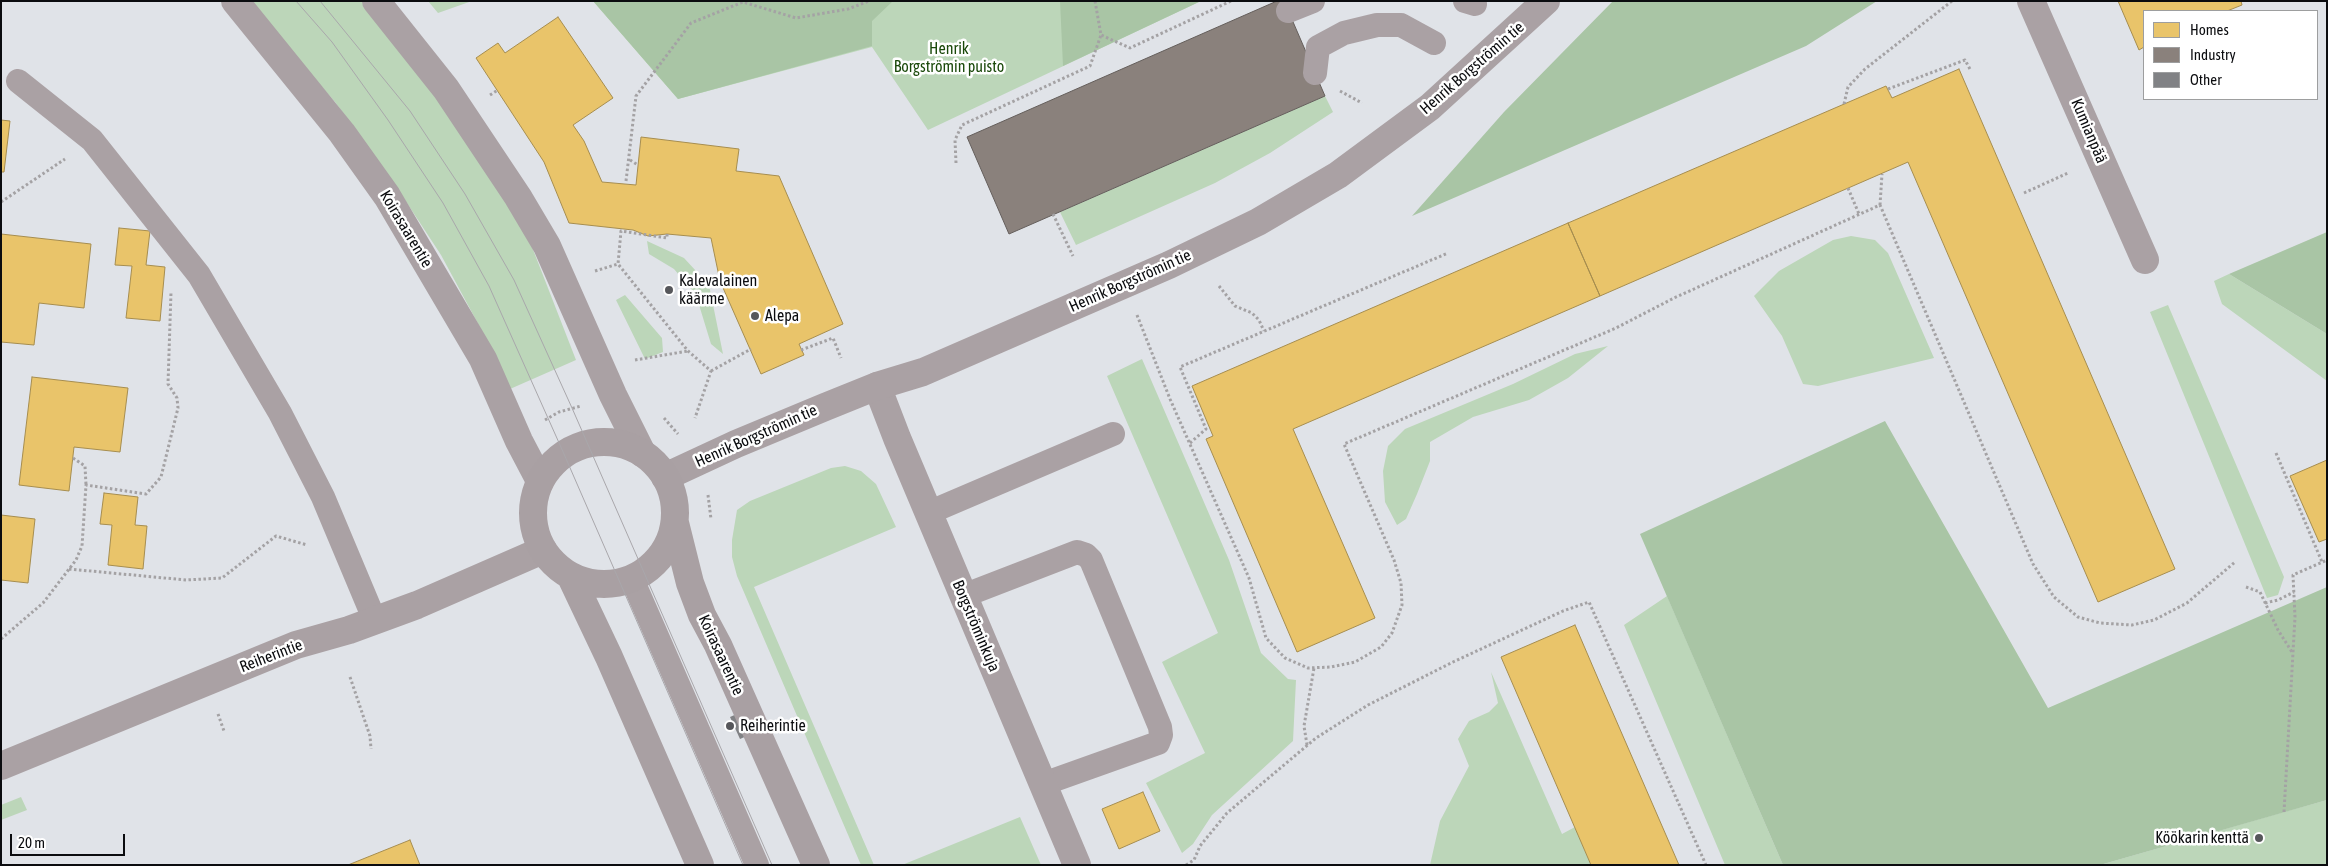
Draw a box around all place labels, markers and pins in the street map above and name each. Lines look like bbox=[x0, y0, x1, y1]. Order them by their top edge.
place label: Kalevalainen käärme bbox=[679, 271, 757, 309]
marker: Kalevalainen käärme bbox=[663, 284, 675, 296]
place label: Alepa bbox=[765, 306, 799, 326]
marker: Alepa bbox=[749, 310, 761, 322]
place label: Reiherintie bbox=[740, 716, 806, 736]
marker: Reiherintie bbox=[724, 720, 736, 732]
place label: Köökarin kenttä bbox=[2155, 828, 2249, 848]
marker: Köökarin kenttä bbox=[2253, 832, 2265, 844]

